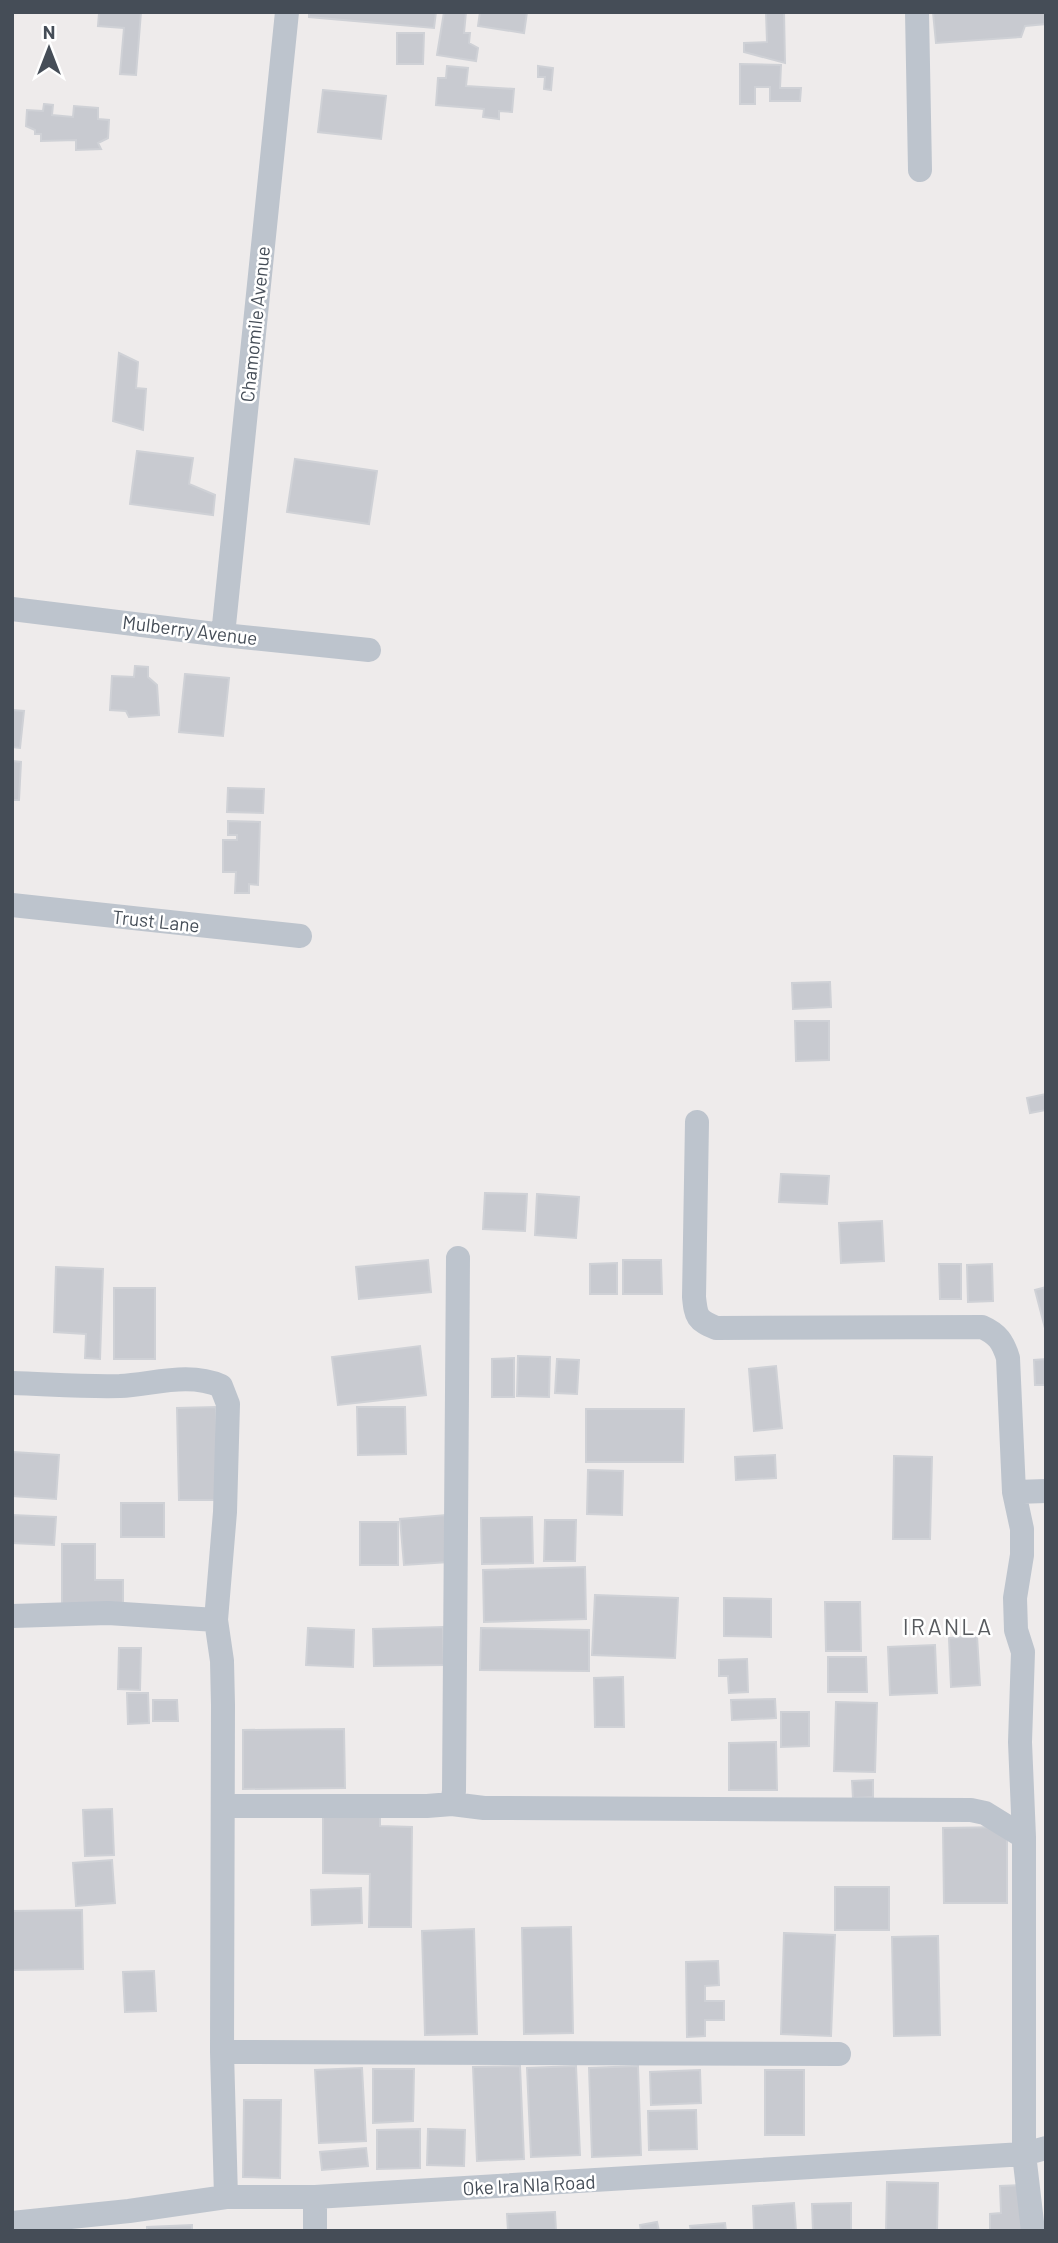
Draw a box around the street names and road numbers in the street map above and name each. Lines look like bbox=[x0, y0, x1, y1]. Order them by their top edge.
street label: Chamomile Avenue bbox=[235, 245, 274, 403]
street label: Mulberry Avenue bbox=[121, 610, 259, 649]
street label: Trust Lane bbox=[111, 904, 201, 937]
street label: Oke Ira Nla Road bbox=[462, 2170, 596, 2199]

